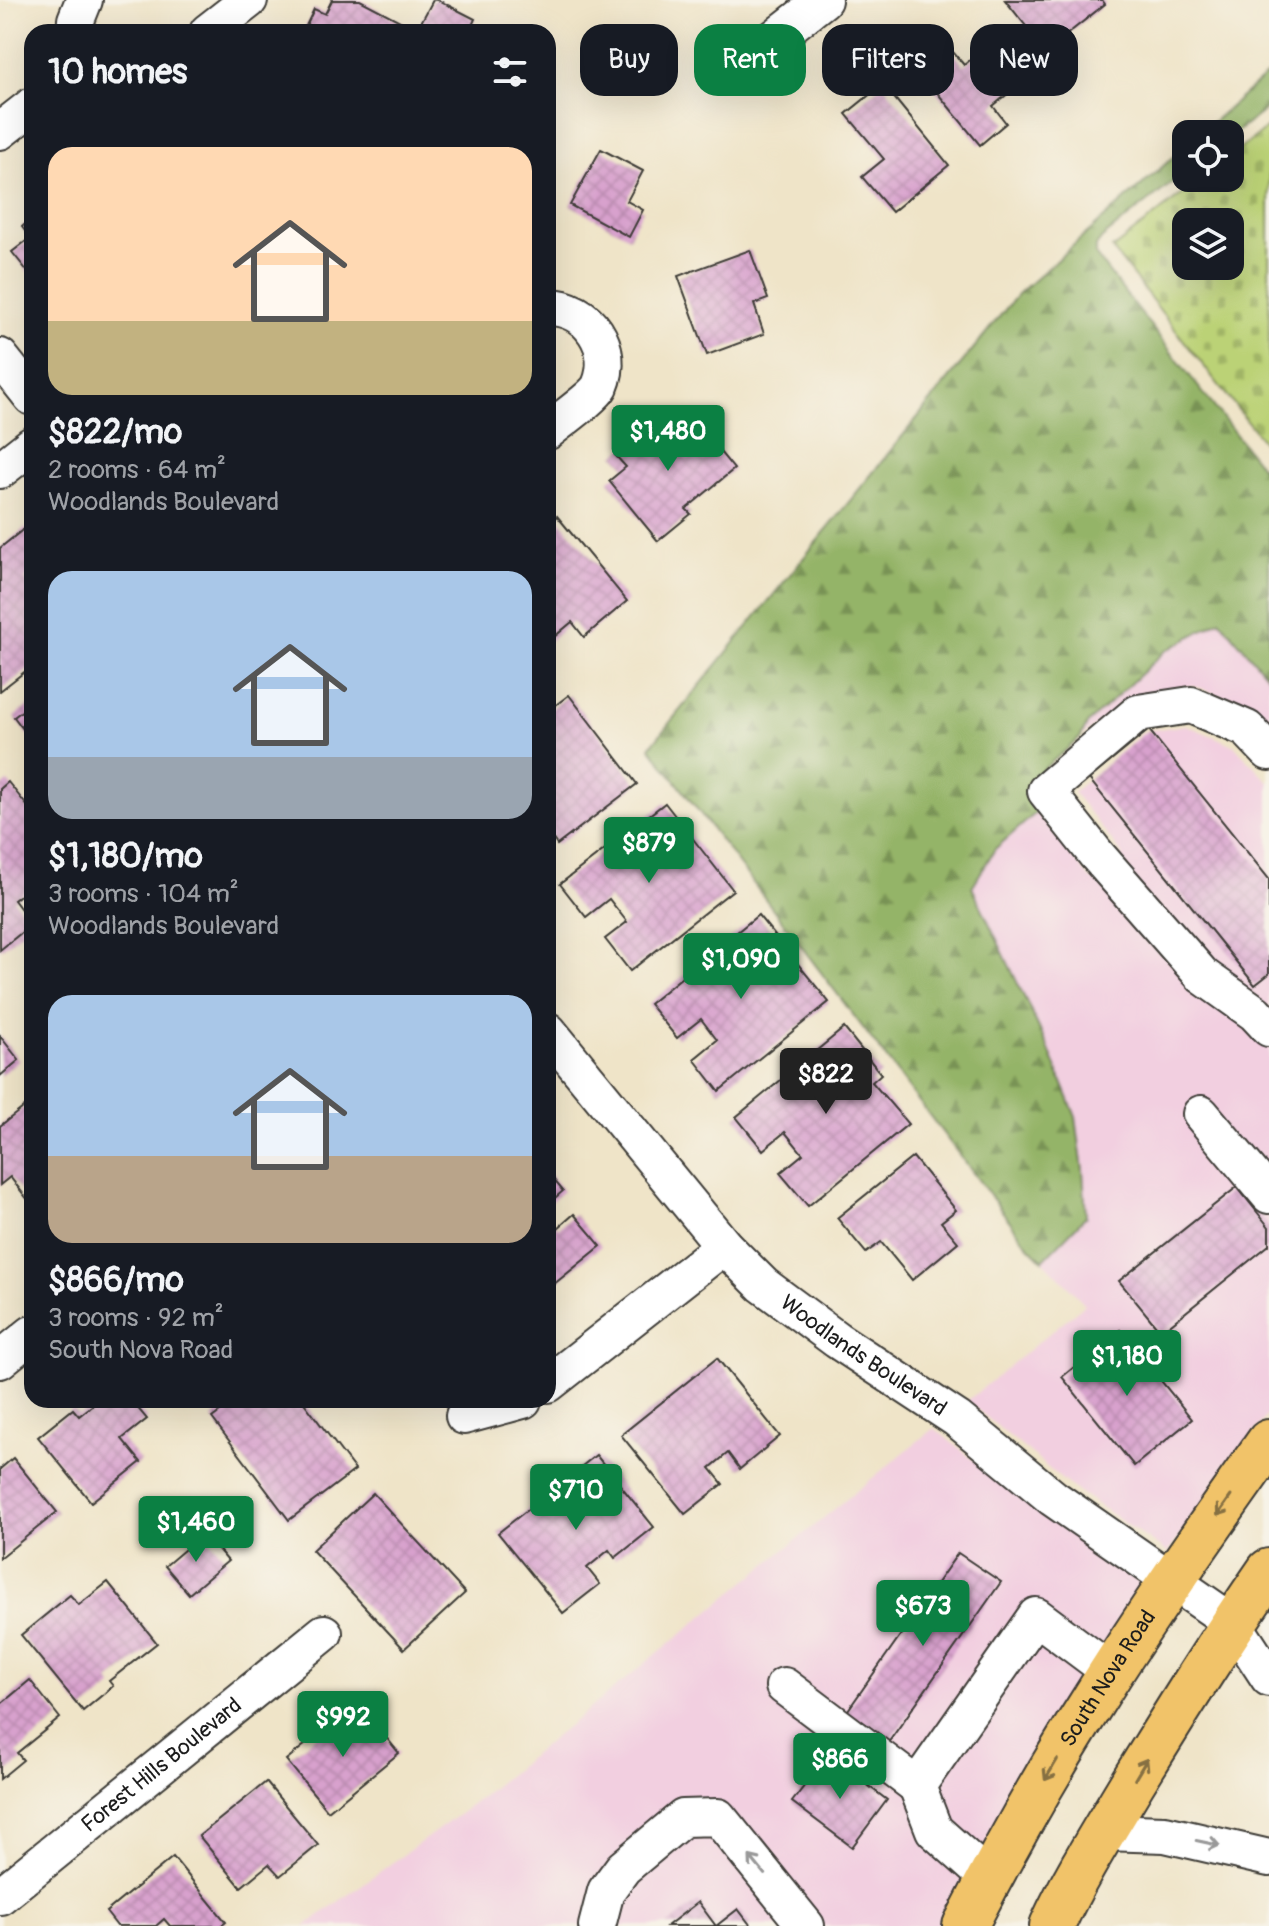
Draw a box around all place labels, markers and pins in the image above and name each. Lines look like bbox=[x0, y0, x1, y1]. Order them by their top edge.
pin: $1,480 bbox=[603, 405, 733, 473]
pin: $879 bbox=[602, 817, 696, 885]
pin: $1,090 bbox=[676, 933, 806, 1001]
pin: $822 bbox=[779, 1048, 873, 1116]
pin: $1,180 bbox=[1062, 1330, 1192, 1398]
pin: $710 bbox=[529, 1464, 623, 1532]
pin: $1,460 bbox=[131, 1496, 261, 1564]
pin: $673 bbox=[876, 1580, 970, 1648]
pin: $992 bbox=[296, 1691, 390, 1759]
pin: $866 bbox=[793, 1733, 887, 1801]

